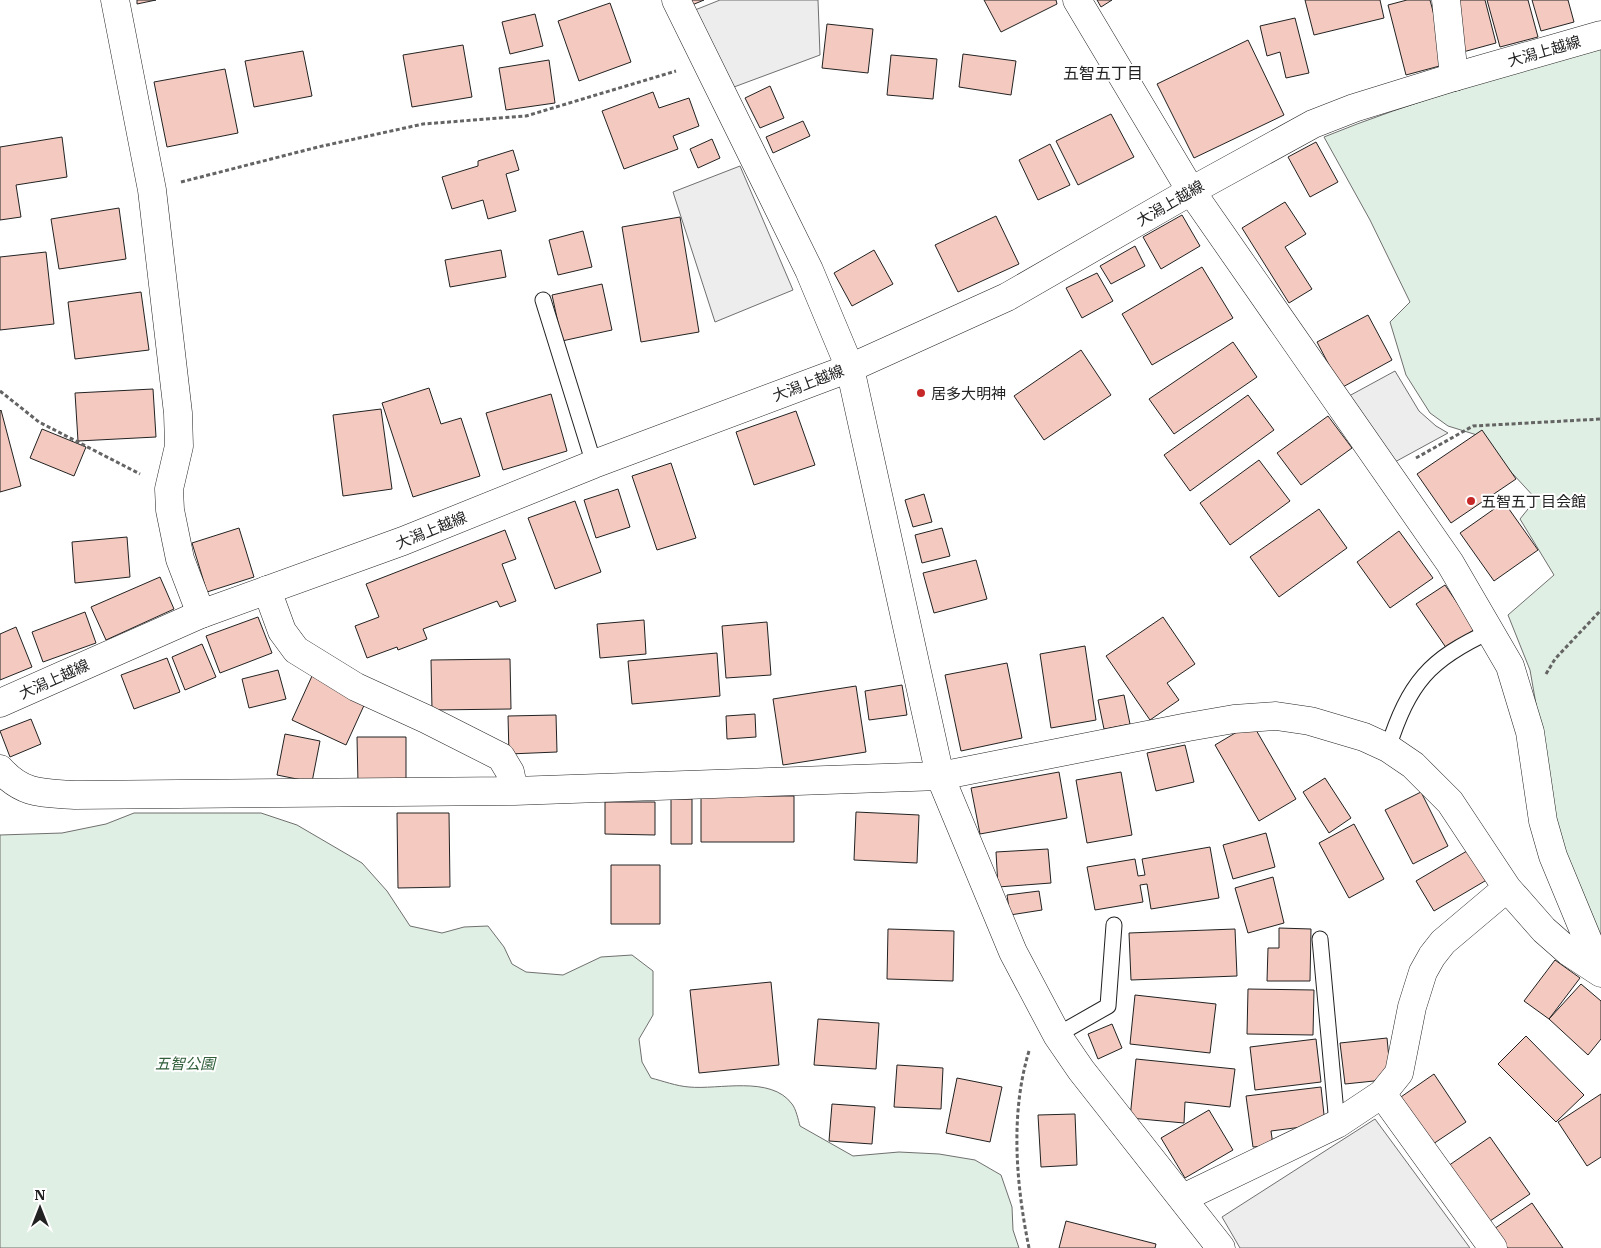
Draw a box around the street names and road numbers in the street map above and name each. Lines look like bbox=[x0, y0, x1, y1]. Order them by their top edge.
street label: 大潟上越線 bbox=[1505, 32, 1583, 70]
street label: 大潟上越線 bbox=[1133, 176, 1207, 230]
street label: 大潟上越線 bbox=[770, 361, 846, 405]
street label: 大潟上越線 bbox=[393, 507, 469, 553]
street label: 大潟上越線 bbox=[16, 655, 92, 703]

